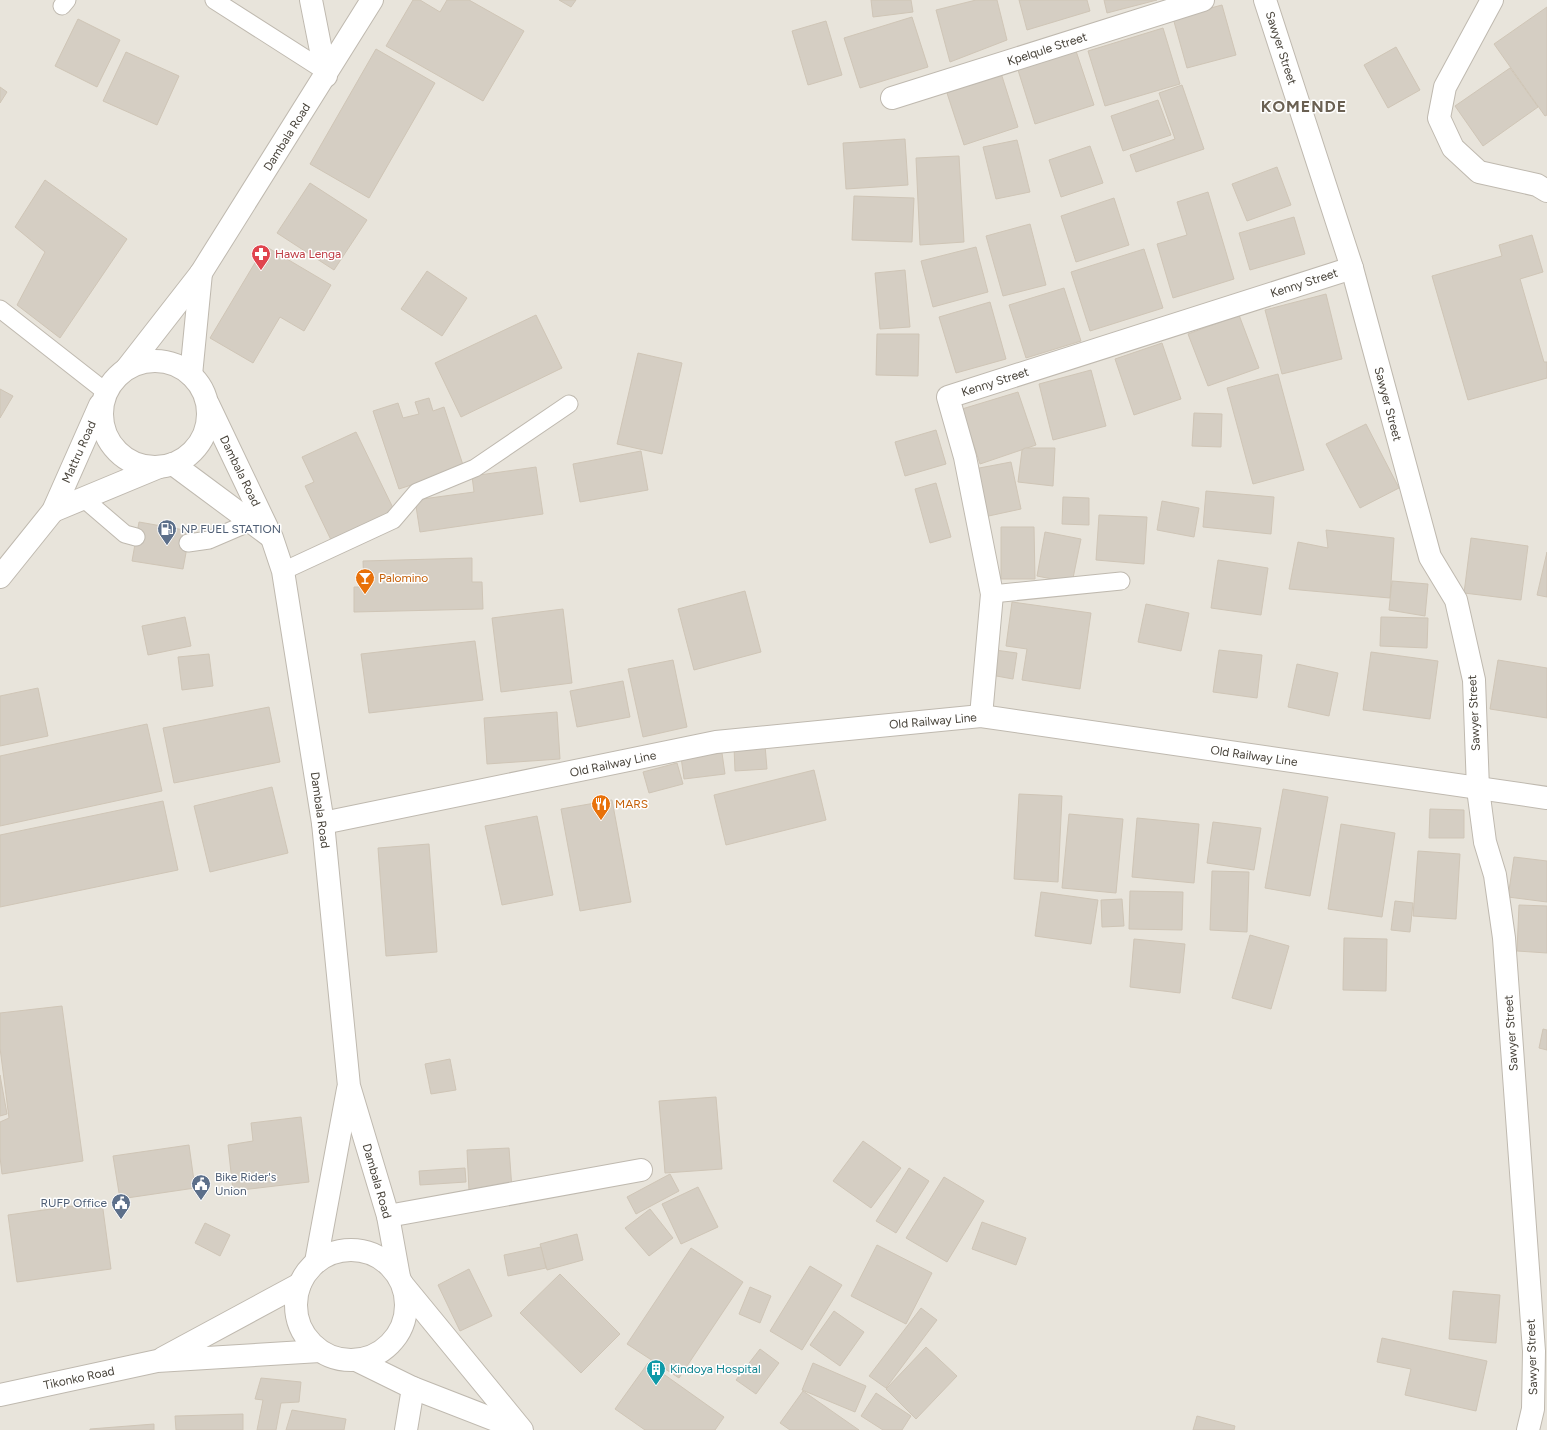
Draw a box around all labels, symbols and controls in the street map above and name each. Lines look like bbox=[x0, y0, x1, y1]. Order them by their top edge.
street label: Sawyer Street bbox=[1263, 10, 1300, 87]
street label: Kpelqule Street bbox=[1005, 29, 1089, 68]
district label: KOMENDE bbox=[1261, 97, 1347, 116]
street label: Dambala Road bbox=[261, 101, 313, 173]
pharmacy icon: Hawa Lenga bbox=[250, 243, 272, 271]
place label: Hawa Lenga bbox=[275, 247, 341, 261]
street label: Kenny Street bbox=[1269, 265, 1340, 300]
street label: Kenny Street bbox=[960, 364, 1031, 399]
street label: Sawyer Street bbox=[1371, 365, 1405, 443]
street label: Mattru Road bbox=[59, 419, 99, 485]
street label: Dambala Road bbox=[217, 433, 263, 509]
fuel station icon: NP FUEL STATION bbox=[156, 518, 178, 546]
place label: NP FUEL STATION bbox=[181, 522, 281, 536]
bar icon: Palomino bbox=[354, 567, 376, 595]
place label: Palomino bbox=[379, 571, 428, 585]
street label: Sawyer Street bbox=[1465, 674, 1483, 751]
street label: Old Railway Line bbox=[889, 710, 978, 732]
street label: Old Railway Line bbox=[1210, 743, 1299, 769]
street label: Old Railway Line bbox=[569, 748, 658, 780]
street label: Dambala Road bbox=[308, 771, 332, 849]
restaurant icon: MARS bbox=[590, 793, 612, 821]
place label: MARS bbox=[615, 797, 648, 811]
street label: Sawyer Street bbox=[1501, 994, 1521, 1071]
street label: Dambala Road bbox=[360, 1142, 394, 1220]
place label: Bike Rider's Union bbox=[215, 1170, 277, 1198]
public building icon: Bike Rider's Union bbox=[190, 1173, 212, 1201]
public building icon: RUFP Office bbox=[110, 1192, 132, 1220]
place label: RUFP Office bbox=[41, 1196, 107, 1210]
street label: Sawyer Street bbox=[1524, 1318, 1540, 1395]
building icon: Kindoya Hospital bbox=[645, 1358, 667, 1386]
place label: Kindoya Hospital bbox=[670, 1362, 761, 1376]
street label: Tikonko Road bbox=[42, 1364, 116, 1392]

